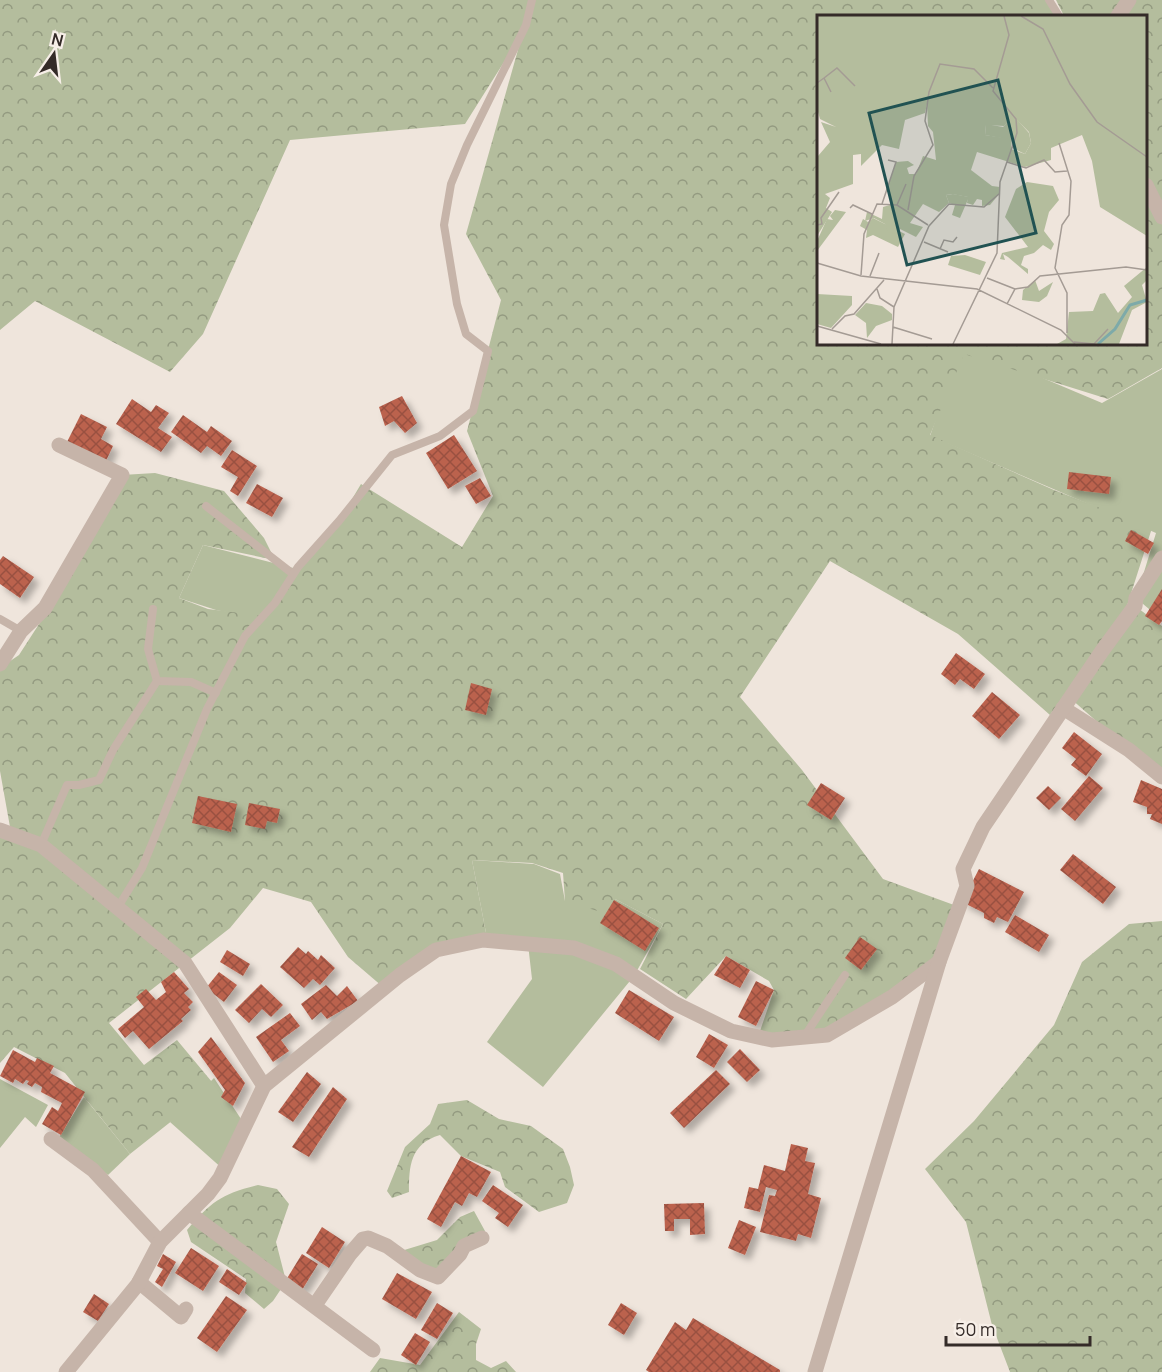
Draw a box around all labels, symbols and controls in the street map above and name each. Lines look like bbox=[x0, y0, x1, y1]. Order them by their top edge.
inset map bbox=[817, 15, 1147, 345]
north arrow bbox=[24, 24, 84, 84]
text: N bbox=[49, 27, 66, 52]
scale bar bbox=[946, 1309, 1090, 1347]
text: 50 m bbox=[955, 1317, 995, 1341]

